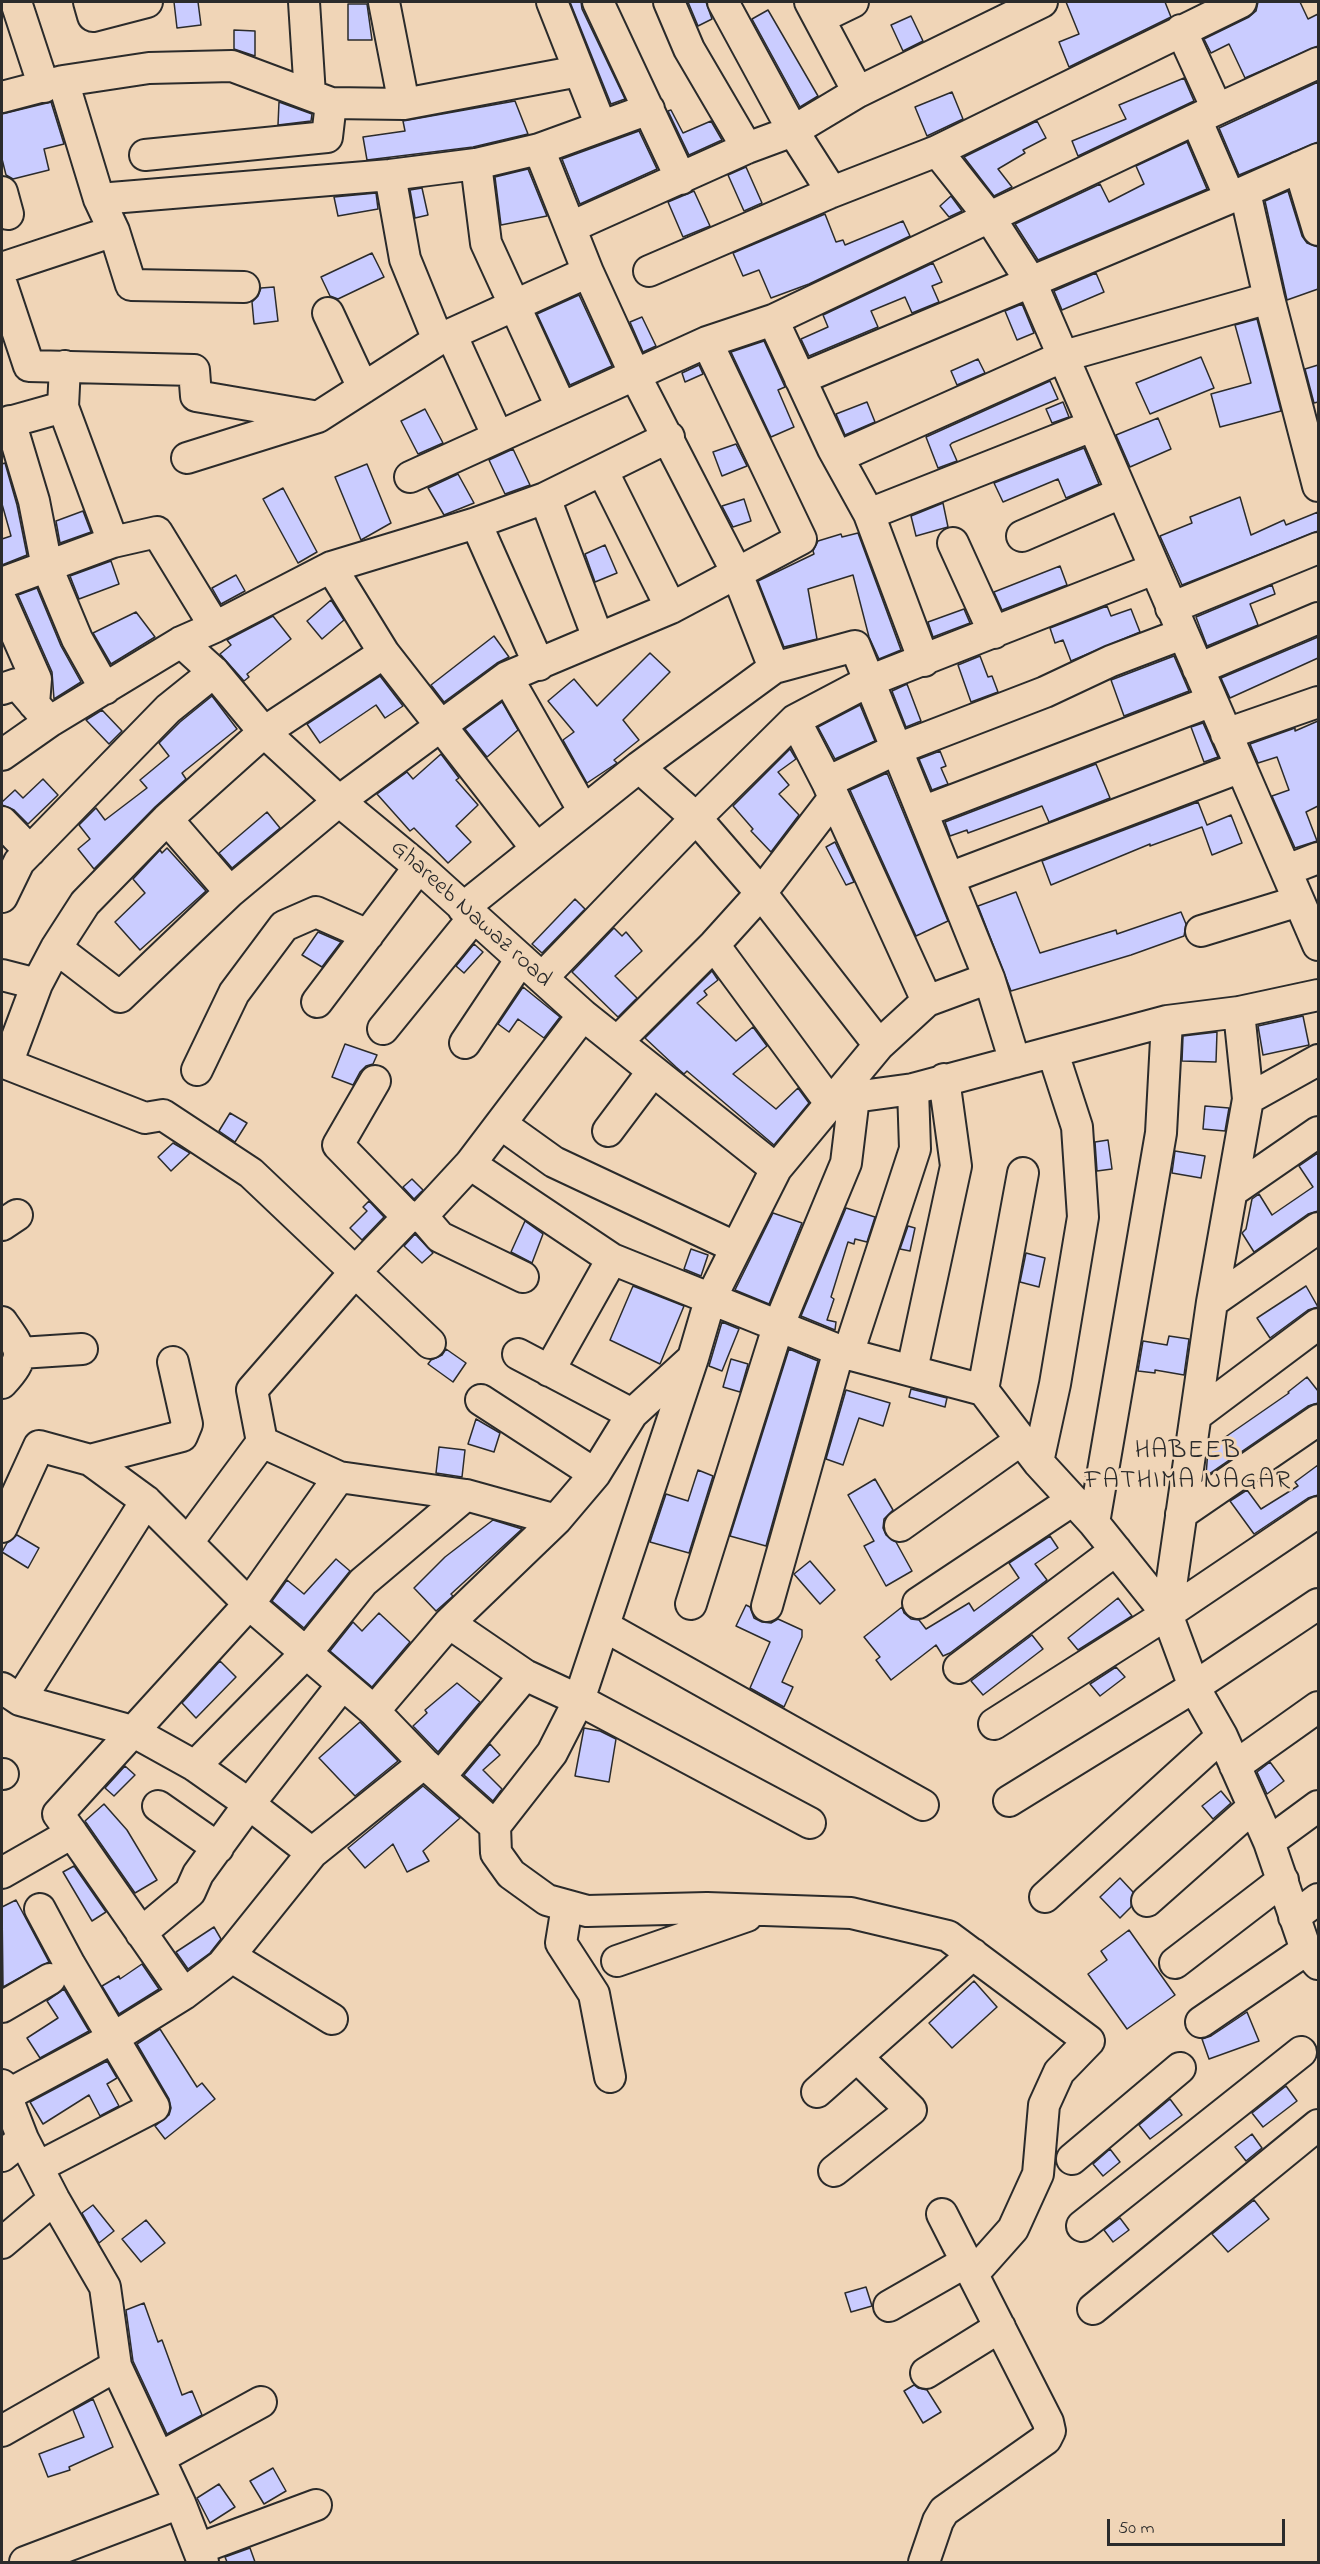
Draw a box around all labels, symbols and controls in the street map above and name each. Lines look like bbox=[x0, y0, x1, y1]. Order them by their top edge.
street label: Ghareeb Nawaz road bbox=[383, 835, 557, 995]
district label: HABEEB FATHIMA NAGAR bbox=[1084, 1437, 1292, 1498]
scale bar bbox=[1110, 2507, 1288, 2545]
text: 50 m bbox=[1118, 2516, 1155, 2542]

